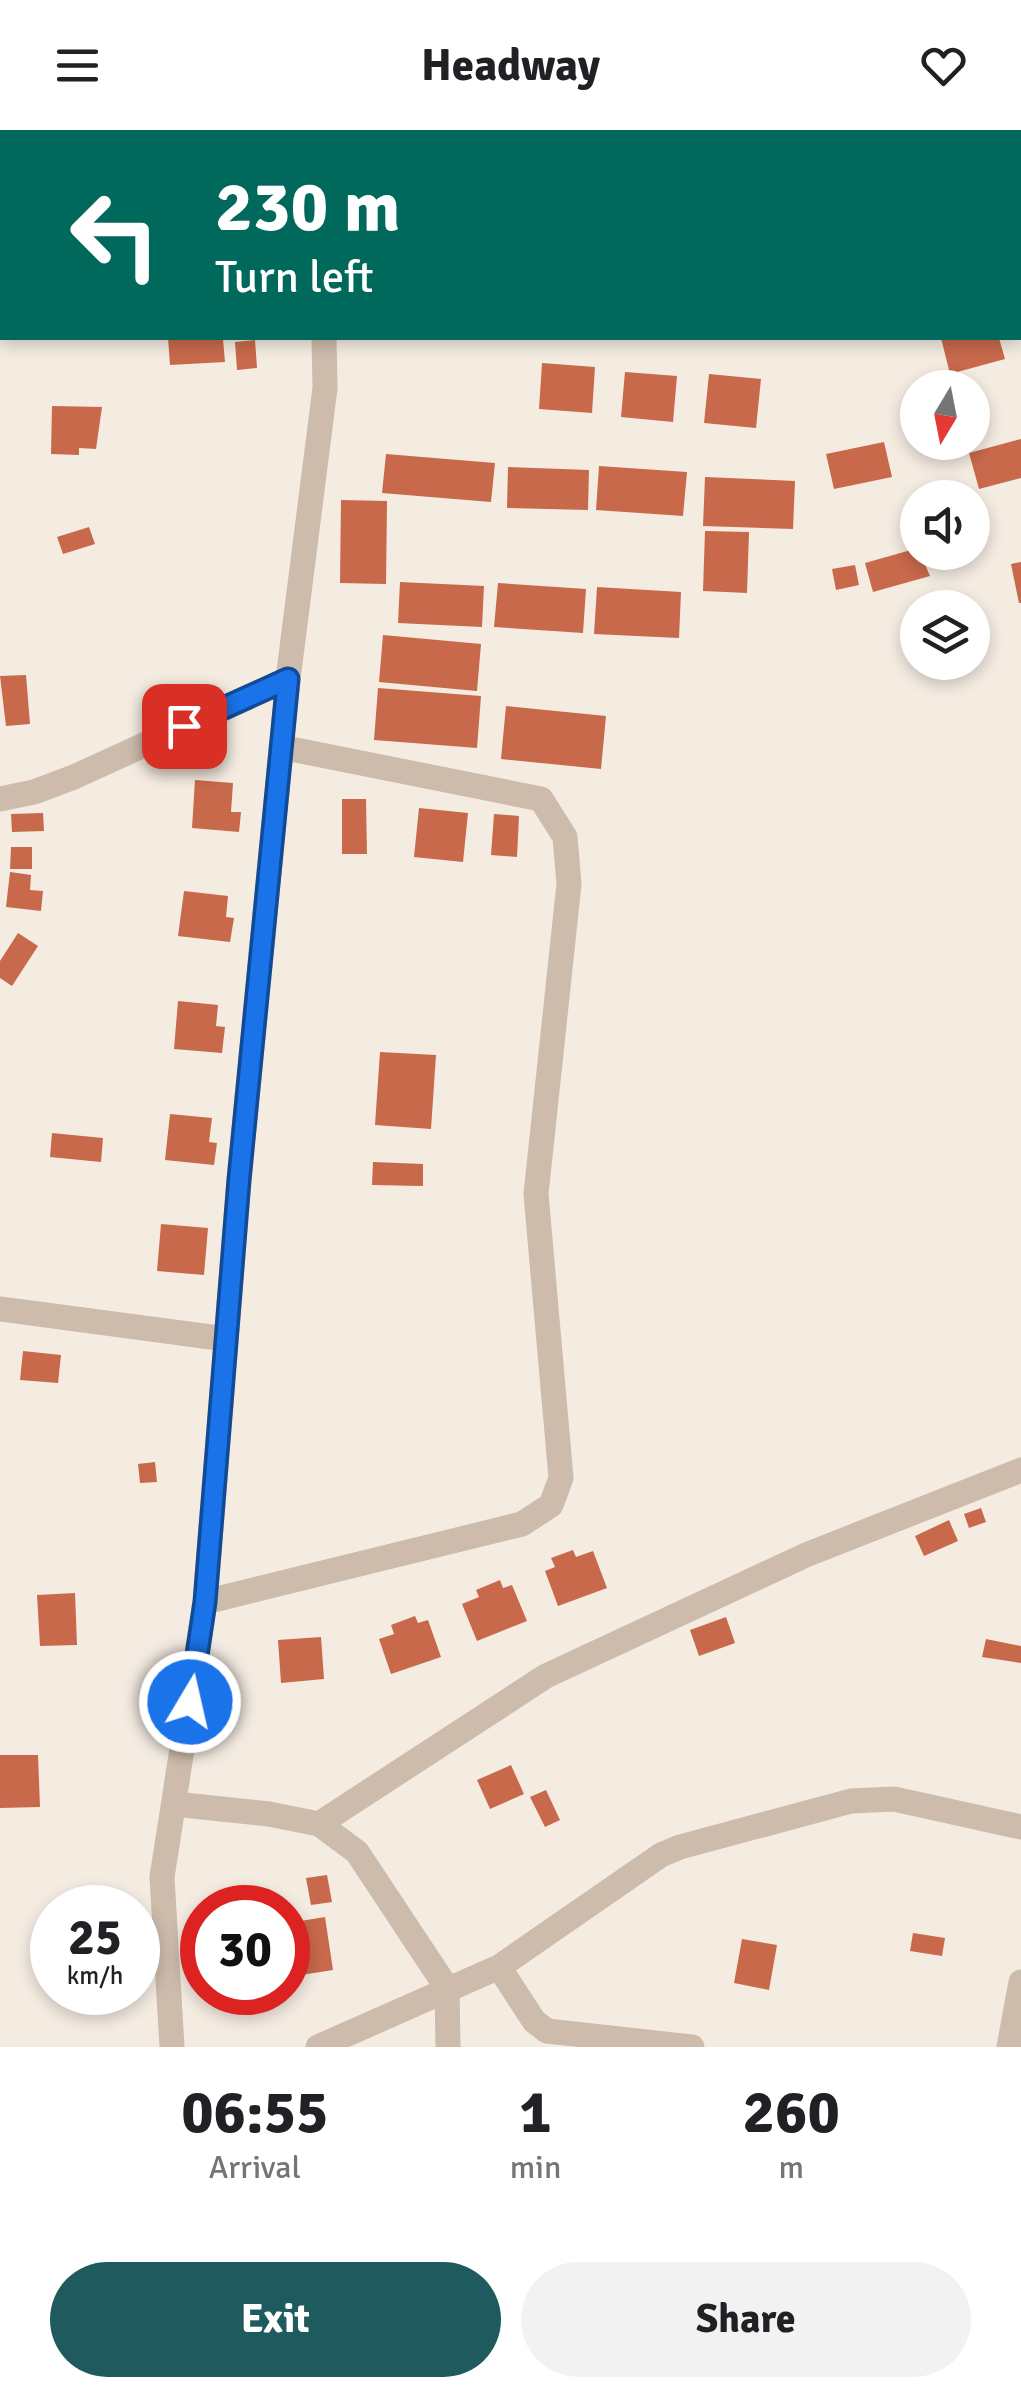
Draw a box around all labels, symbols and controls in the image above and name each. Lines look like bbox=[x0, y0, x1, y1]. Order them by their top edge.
icon: menu bbox=[50, 38, 105, 93]
text: Headway bbox=[421, 38, 600, 93]
icon: heart bbox=[916, 38, 971, 93]
text: 230 m bbox=[215, 164, 400, 250]
icon: left bbox=[50, 170, 180, 300]
text: Turn left bbox=[215, 250, 374, 305]
north arrow bbox=[900, 370, 990, 460]
map controls bbox=[900, 370, 990, 680]
button: sound bbox=[900, 480, 990, 570]
button: layers bbox=[900, 590, 990, 680]
pin bbox=[142, 684, 227, 769]
icon: arrive bbox=[157, 699, 212, 754]
position arrow bbox=[138, 1650, 242, 1754]
speed limit sign: 30 bbox=[180, 1885, 310, 2015]
text: 25 bbox=[68, 1907, 122, 1969]
text: km/h bbox=[67, 1960, 123, 1991]
text: 06:55 bbox=[181, 2076, 329, 2150]
text: 1 bbox=[519, 2076, 552, 2150]
text: 260 bbox=[743, 2076, 840, 2150]
text: Arrival bbox=[209, 2148, 301, 2187]
text: min bbox=[510, 2148, 561, 2187]
text: m bbox=[778, 2148, 804, 2187]
button: Exit bbox=[50, 2262, 501, 2377]
button: Share bbox=[521, 2262, 971, 2377]

